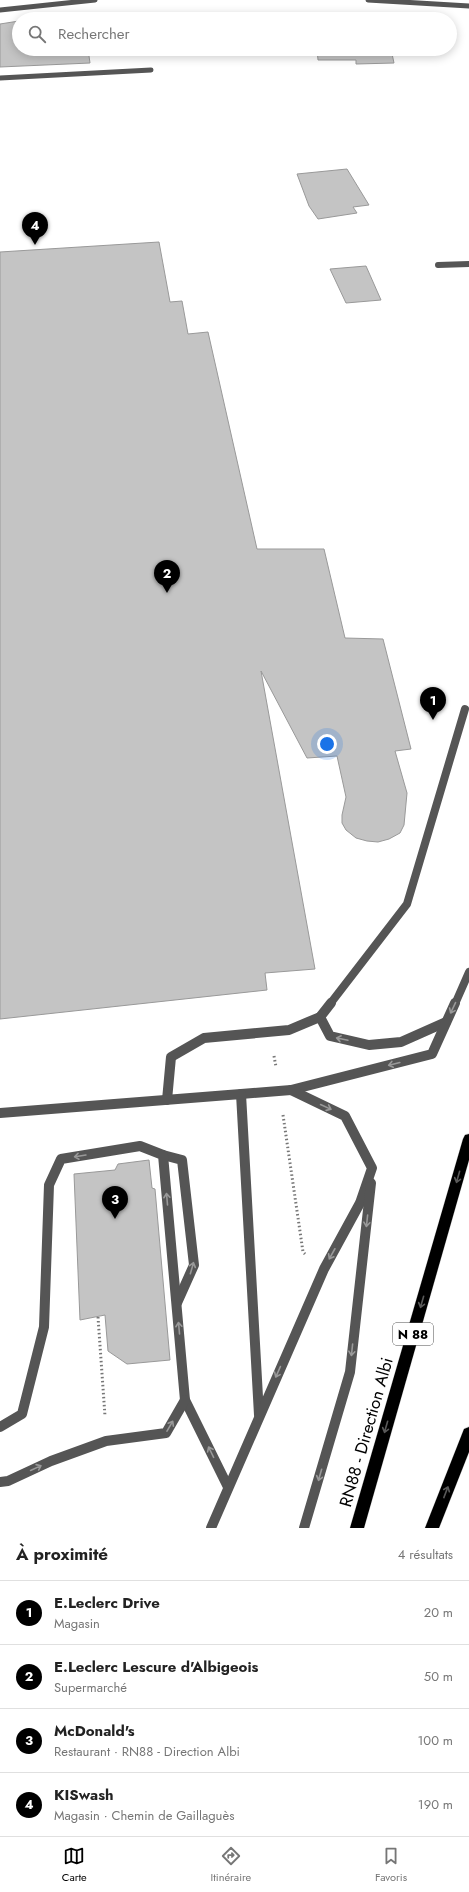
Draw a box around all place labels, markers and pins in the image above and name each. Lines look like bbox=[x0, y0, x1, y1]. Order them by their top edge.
pin: 4 bbox=[22, 212, 48, 245]
pin: 2 bbox=[154, 560, 180, 593]
pin: 1 bbox=[420, 687, 446, 720]
pin: 3 bbox=[102, 1186, 128, 1219]

